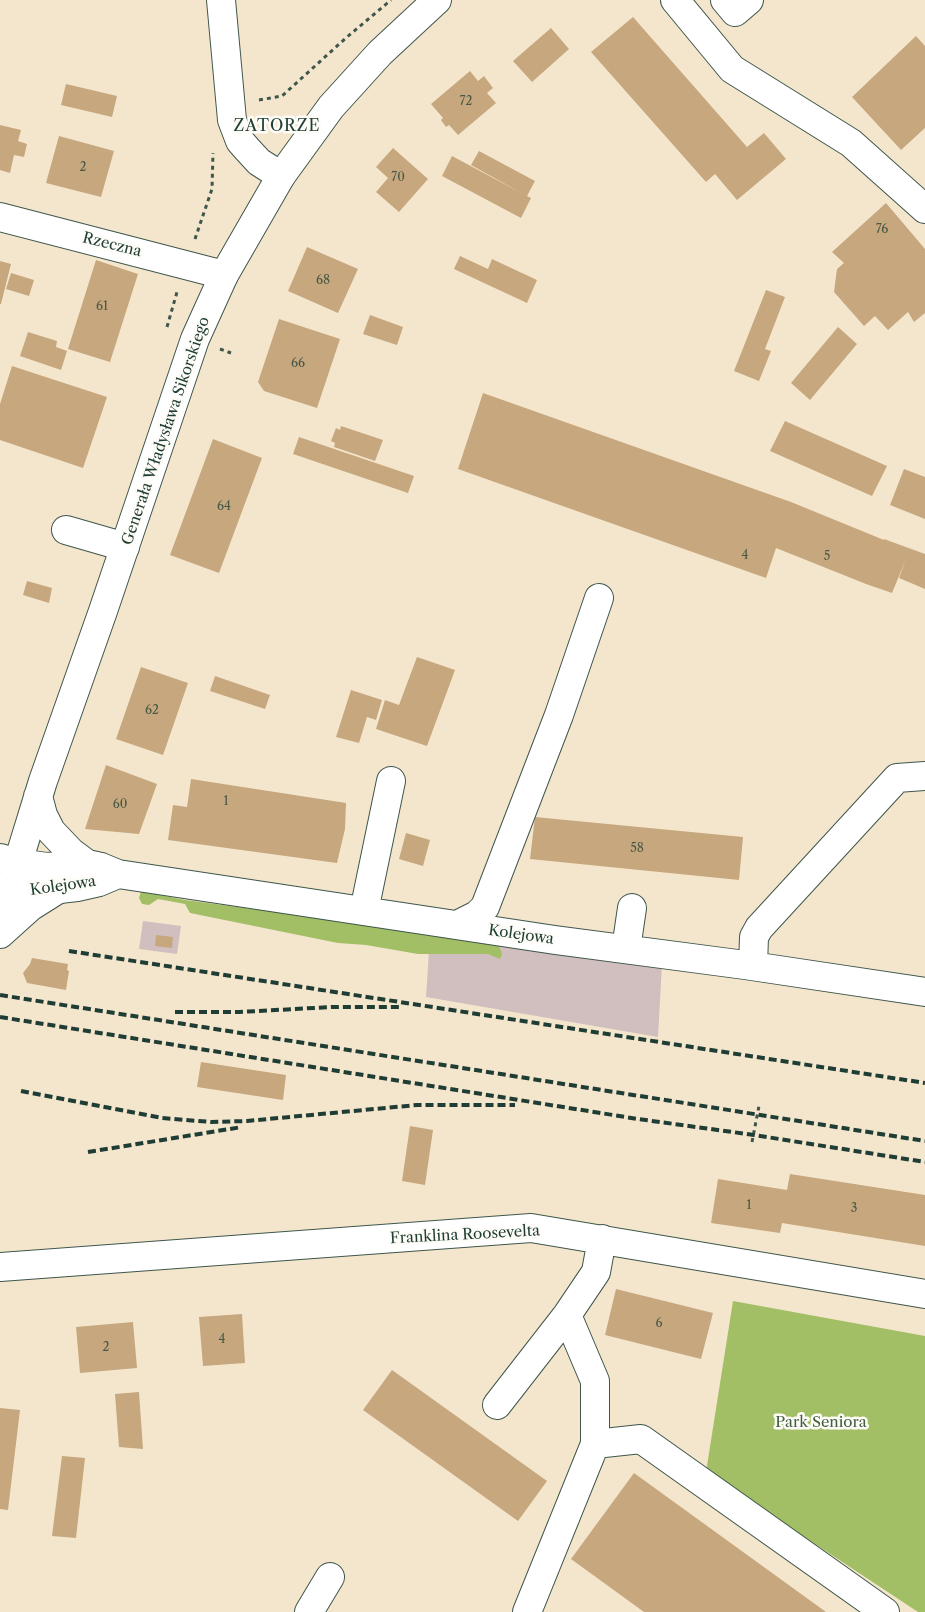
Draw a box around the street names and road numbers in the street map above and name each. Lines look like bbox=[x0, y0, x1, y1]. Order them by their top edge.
street label: Rzeczna bbox=[81, 229, 143, 261]
street label: Generała Władysława Sikorskiego bbox=[118, 315, 214, 547]
street label: Kolejowa bbox=[29, 872, 97, 900]
street label: Kolejowa bbox=[487, 921, 555, 949]
street label: Franklina Roosevelta bbox=[390, 1222, 540, 1248]

